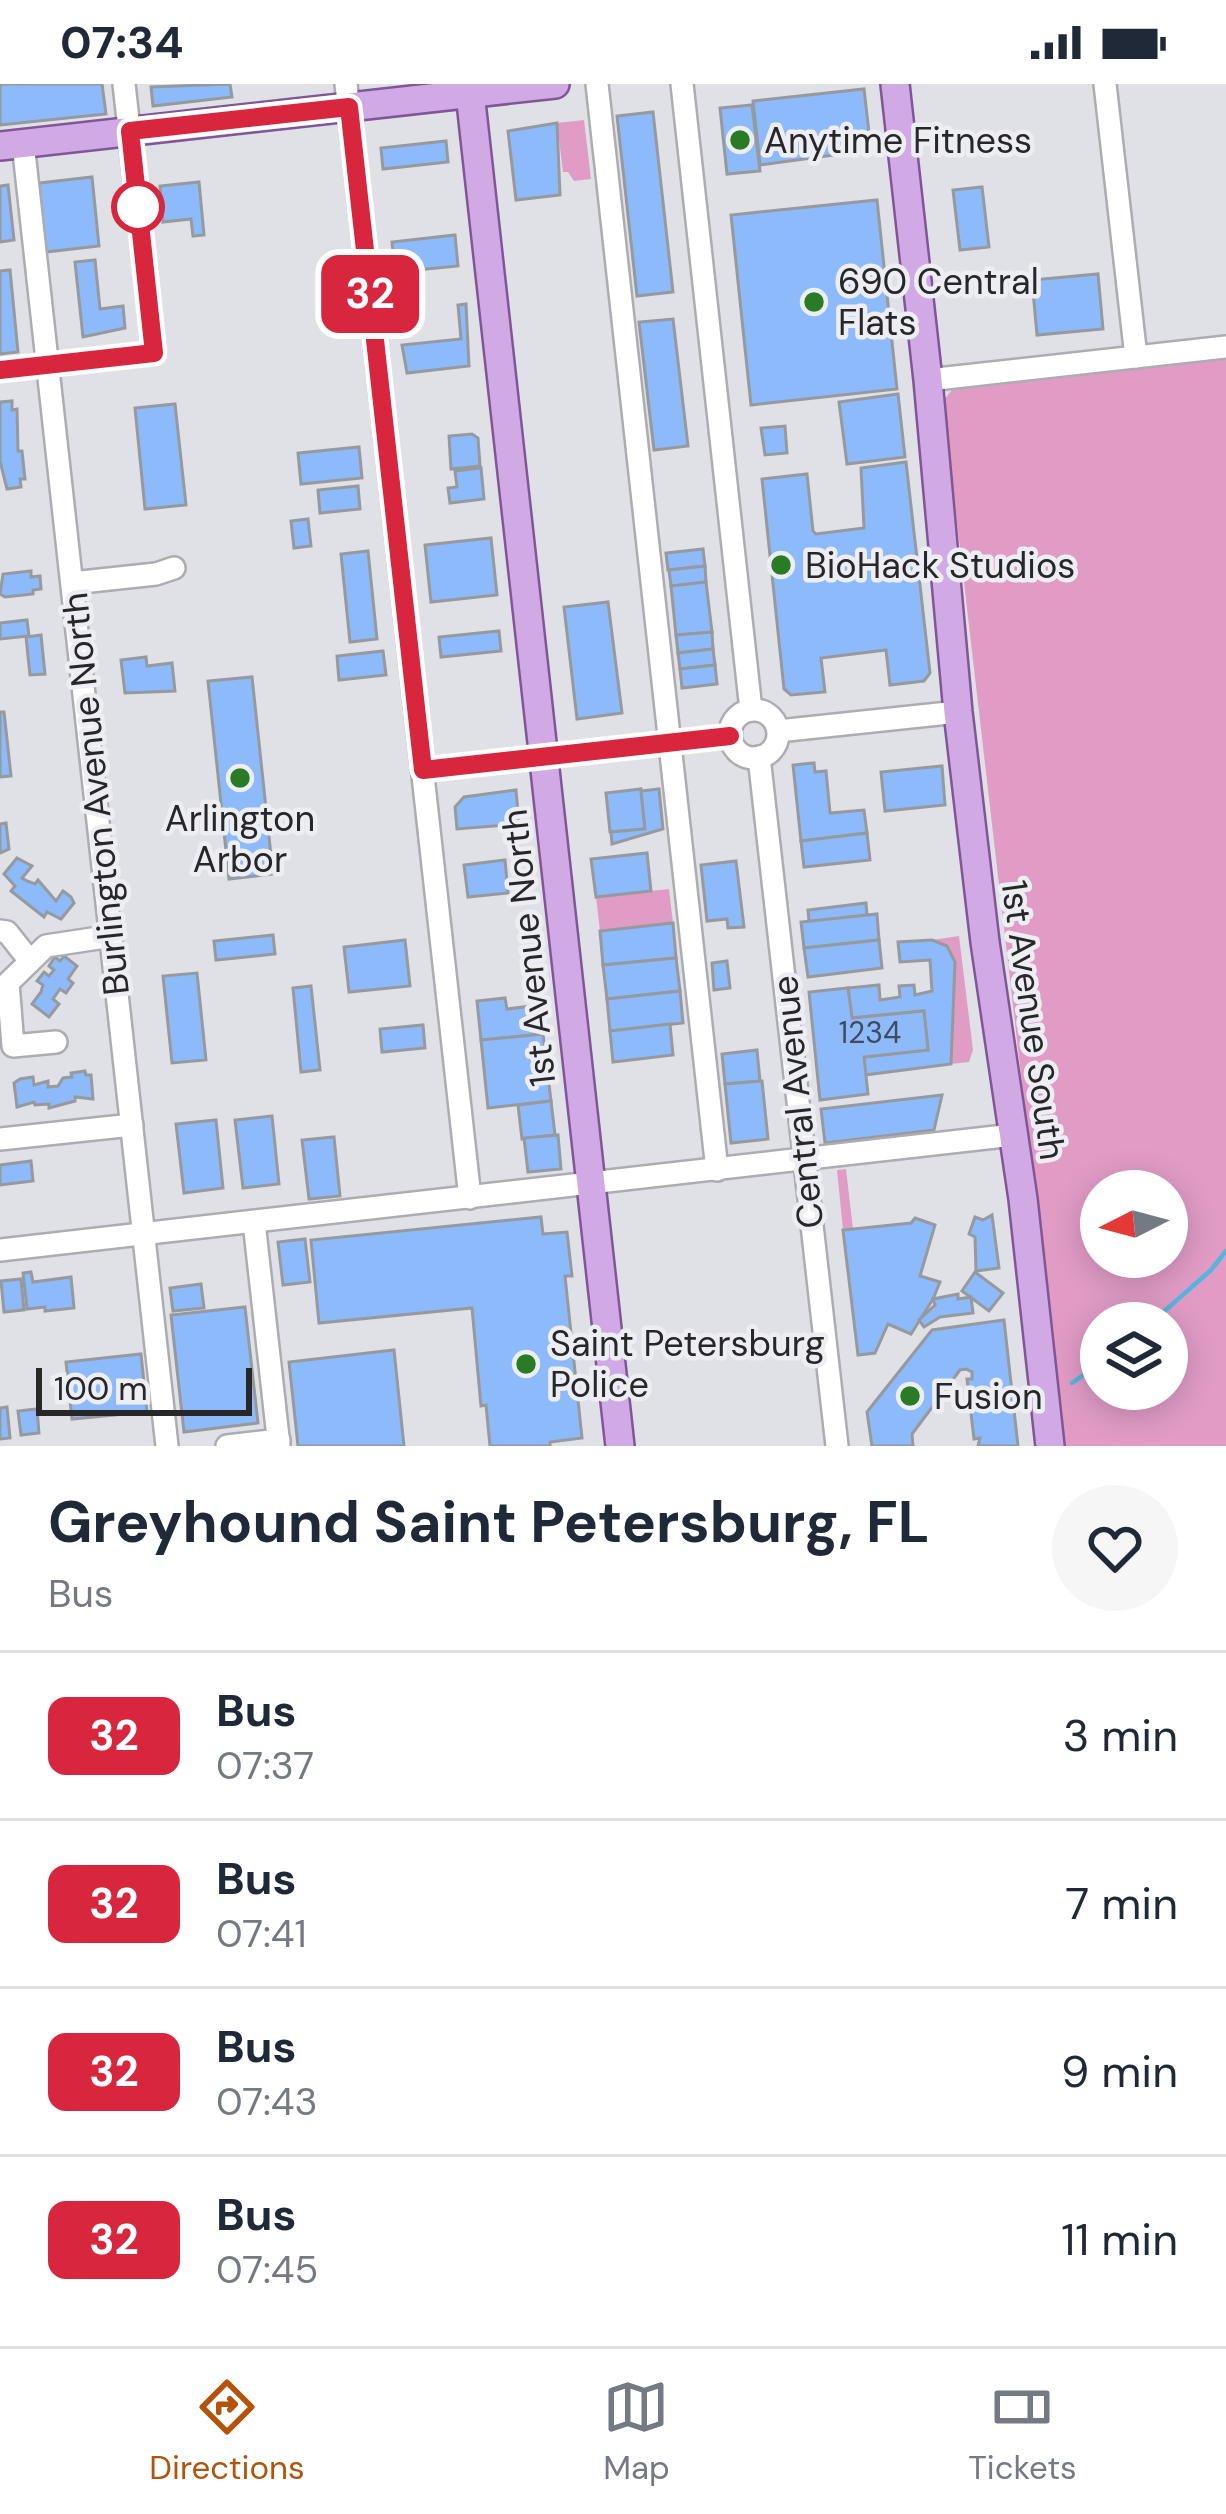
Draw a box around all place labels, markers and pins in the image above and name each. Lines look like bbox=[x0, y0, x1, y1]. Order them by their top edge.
place label: Anytime Fitness bbox=[764, 117, 1032, 164]
marker: Anytime Fitness bbox=[727, 127, 753, 153]
unlabelled marker bbox=[113, 182, 163, 232]
place label: 690 Central Flats bbox=[838, 258, 1039, 346]
marker: 690 Central Flats bbox=[801, 289, 827, 315]
place label: BioHack Studios bbox=[805, 542, 1075, 589]
marker: BioHack Studios bbox=[768, 552, 794, 578]
marker: Arlington Arbor bbox=[227, 765, 253, 791]
place label: Arlington Arbor bbox=[165, 795, 315, 883]
place label: Saint Petersburg Police bbox=[550, 1320, 825, 1408]
marker: Saint Petersburg Police bbox=[513, 1351, 539, 1377]
place label: Fusion bbox=[934, 1373, 1043, 1420]
marker: Fusion bbox=[897, 1383, 923, 1409]

